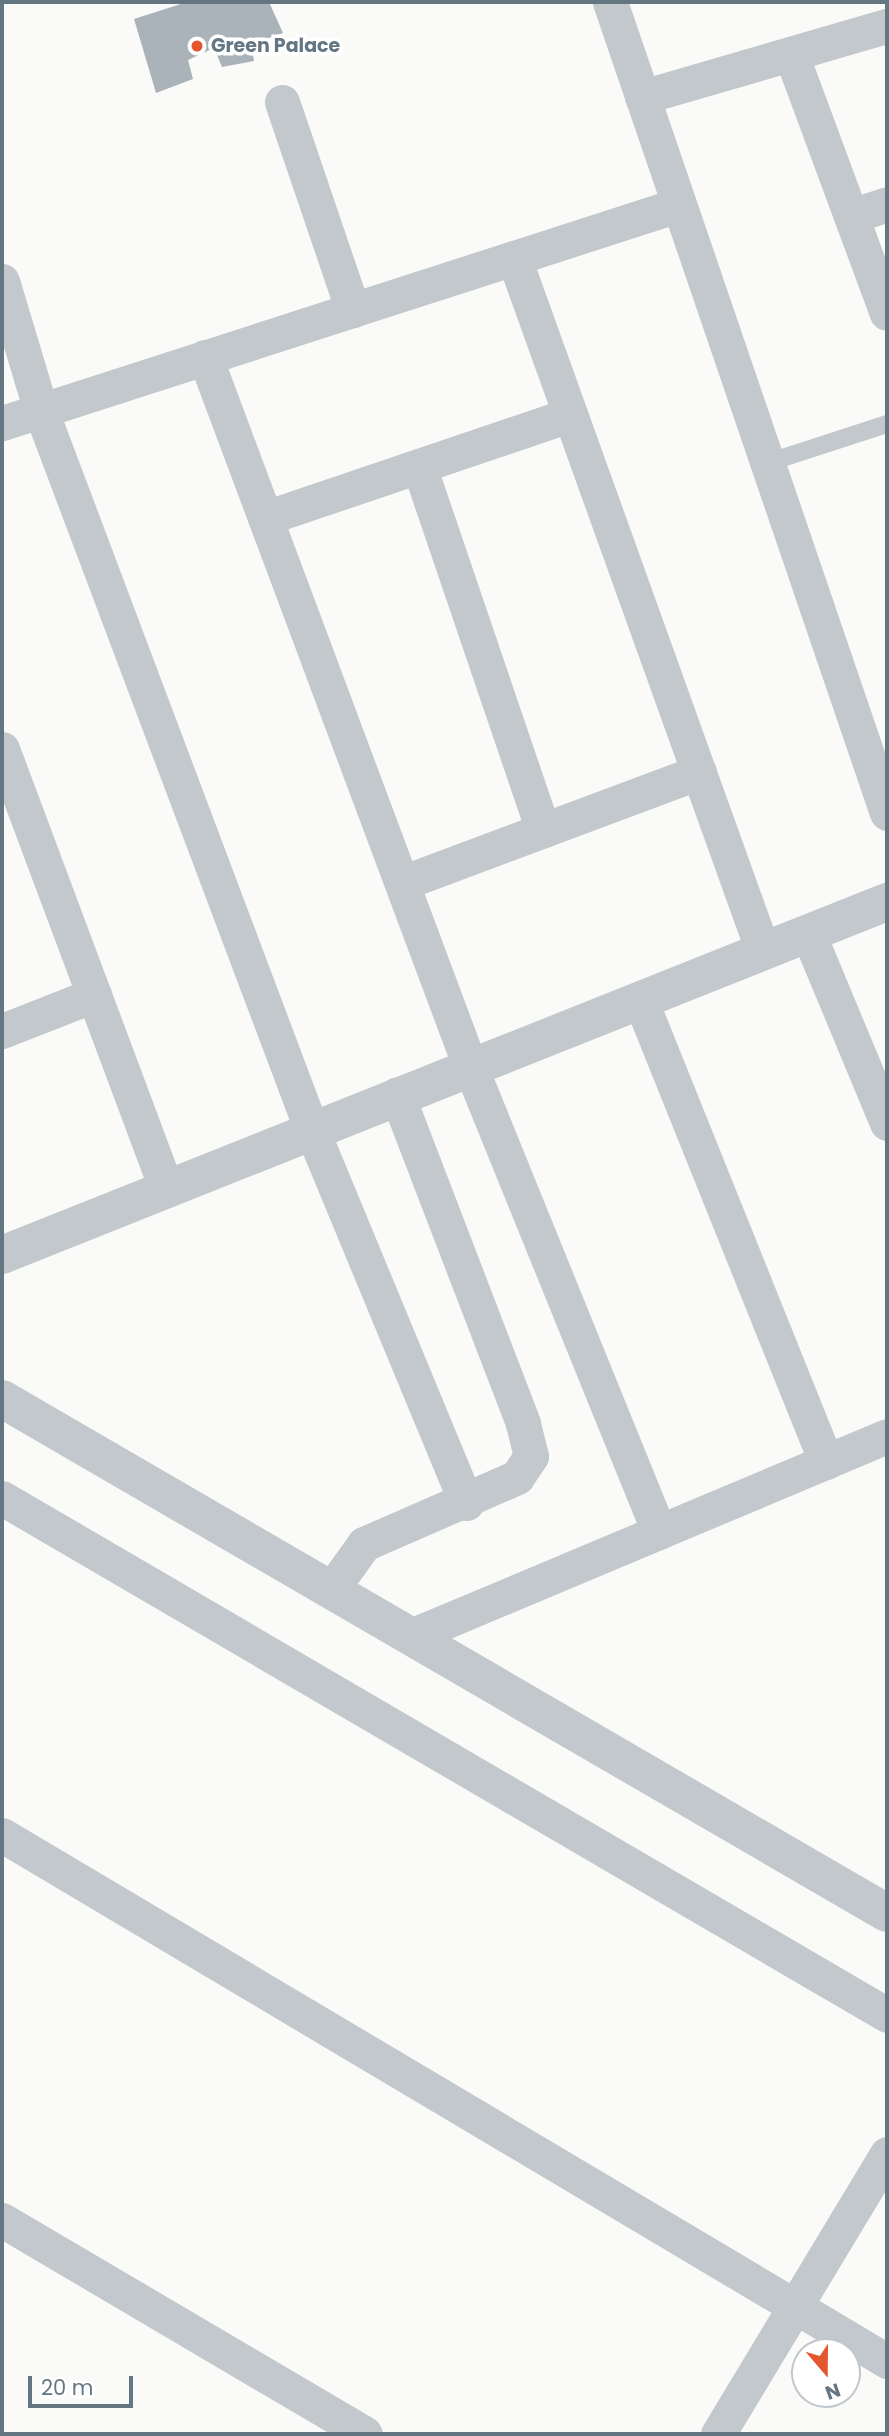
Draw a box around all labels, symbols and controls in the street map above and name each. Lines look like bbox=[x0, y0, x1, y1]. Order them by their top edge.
place label: Green Palace bbox=[211, 35, 340, 57]
marker: Green Palace bbox=[189, 38, 205, 54]
north arrow bbox=[791, 2338, 861, 2408]
scale bar bbox=[32, 2362, 136, 2406]
text: 20 m bbox=[41, 2373, 94, 2402]
text: N bbox=[821, 2376, 844, 2406]

